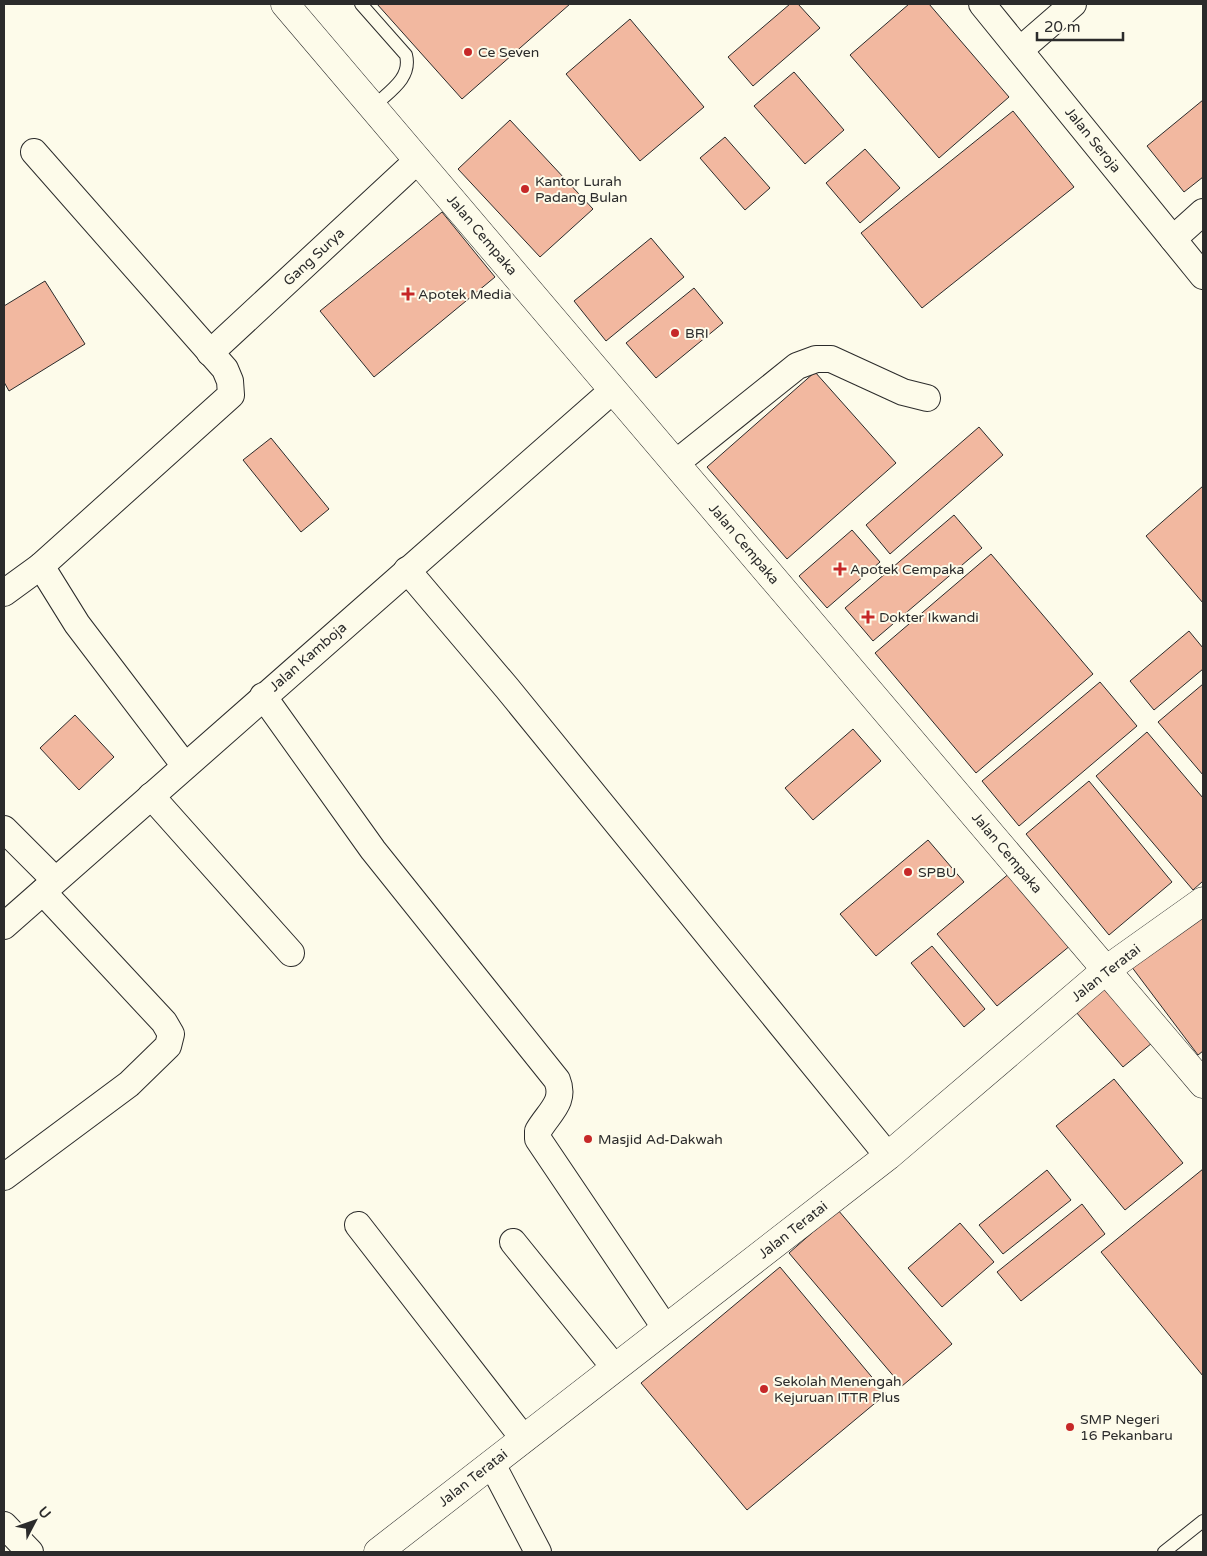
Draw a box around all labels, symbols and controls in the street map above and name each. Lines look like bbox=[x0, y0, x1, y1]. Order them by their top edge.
scale bar bbox=[1037, 10, 1123, 42]
text: 20 m bbox=[1044, 18, 1081, 36]
place label: Ce Seven bbox=[478, 44, 539, 61]
marker: Ce Seven bbox=[462, 46, 474, 58]
street label: Jalan Seroja bbox=[1061, 104, 1125, 176]
place label: Kantor Lurah Padang Bulan bbox=[535, 173, 628, 206]
marker: Kantor Lurah Padang Bulan bbox=[519, 183, 531, 195]
street label: Jalan Cempaka bbox=[443, 191, 521, 279]
street label: Gang Surya bbox=[280, 224, 348, 290]
place label: Apotek Media bbox=[418, 286, 512, 303]
marker: Apotek Media bbox=[402, 288, 414, 300]
place label: BRI bbox=[685, 325, 709, 342]
marker: BRI bbox=[669, 327, 681, 339]
street label: Jalan Cempaka bbox=[705, 500, 783, 588]
place label: Apotek Cempaka bbox=[850, 561, 964, 578]
marker: Apotek Cempaka bbox=[834, 563, 846, 575]
place label: Dokter Ikwandi bbox=[879, 609, 979, 626]
marker: Dokter Ikwandi bbox=[861, 610, 875, 624]
street label: Jalan Kamboja bbox=[266, 619, 350, 695]
street label: Jalan Cempaka bbox=[968, 809, 1046, 897]
place label: SPBU bbox=[918, 864, 956, 881]
marker: SPBU bbox=[902, 866, 914, 878]
street label: Jalan Teratai bbox=[1068, 941, 1144, 1005]
place label: Masjid Ad-Dakwah bbox=[598, 1131, 723, 1148]
marker: Masjid Ad-Dakwah bbox=[582, 1133, 594, 1145]
street label: Jalan Teratai bbox=[755, 1198, 831, 1262]
place label: Sekolah Menengah Kejuruan ITTR Plus bbox=[774, 1373, 902, 1406]
marker: Sekolah Menengah Kejuruan ITTR Plus bbox=[758, 1383, 770, 1395]
place label: SMP Negeri 16 Pekanbaru bbox=[1080, 1411, 1173, 1444]
marker: SMP Negeri 16 Pekanbaru bbox=[1064, 1421, 1076, 1433]
street label: Jalan Teratai bbox=[435, 1446, 511, 1510]
north arrow bbox=[10, 1496, 60, 1546]
text: U bbox=[35, 1503, 54, 1522]

